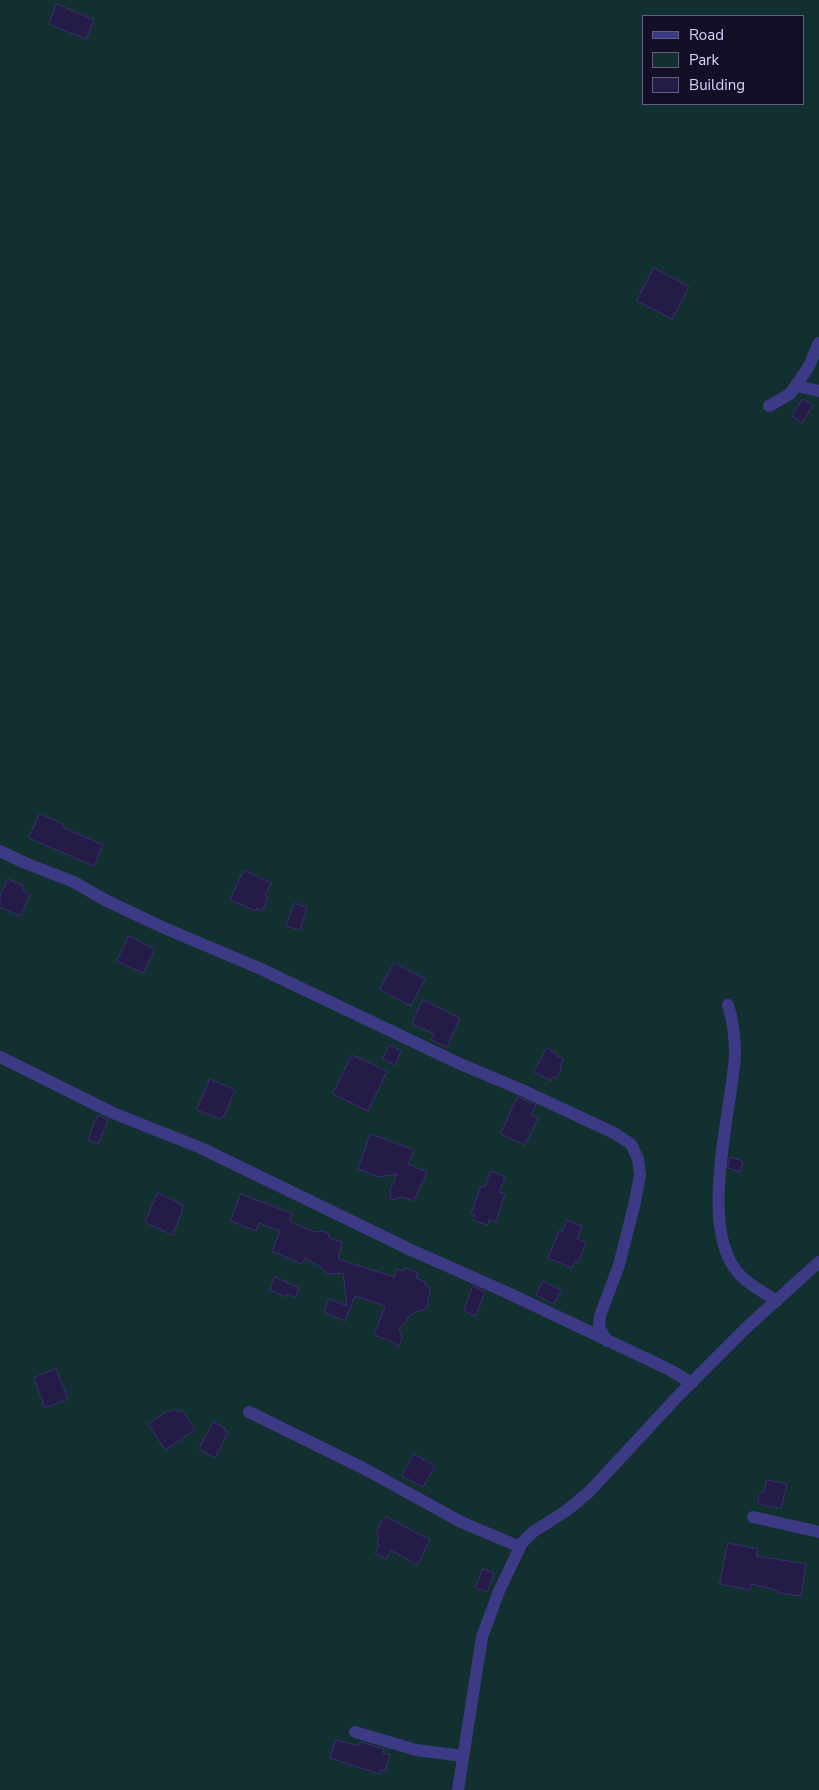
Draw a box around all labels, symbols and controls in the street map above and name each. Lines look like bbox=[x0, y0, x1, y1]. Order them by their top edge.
legend bbox=[642, 15, 804, 105]
text: Road bbox=[689, 25, 724, 45]
text: Park bbox=[689, 50, 719, 70]
text: Building bbox=[689, 75, 745, 95]

